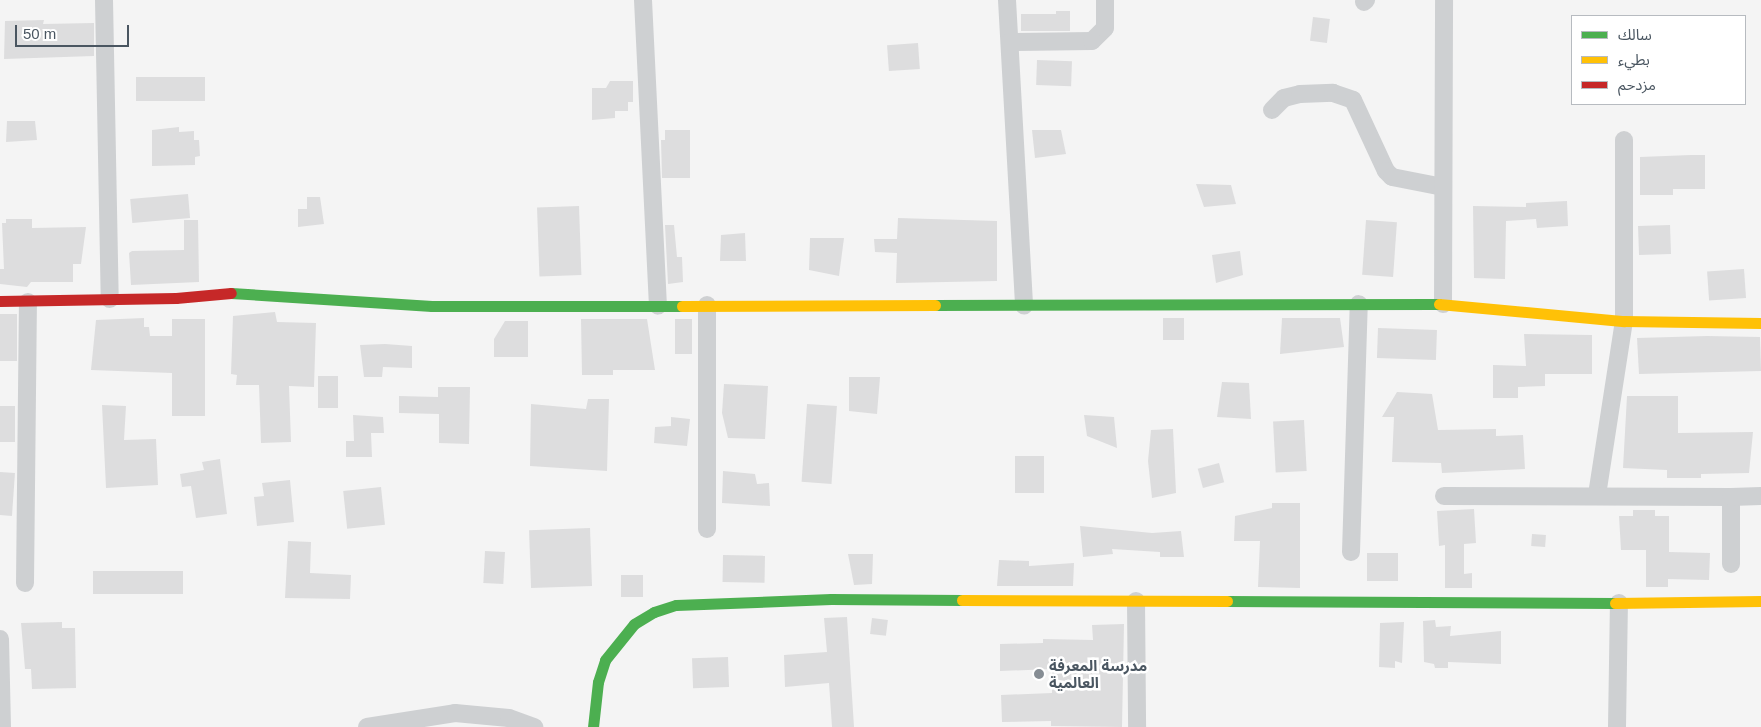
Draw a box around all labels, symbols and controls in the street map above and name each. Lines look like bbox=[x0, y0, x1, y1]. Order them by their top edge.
scale bar bbox=[18, 15, 131, 47]
legend bbox=[1571, 15, 1746, 105]
text: 50 m bbox=[23, 25, 56, 42]
text: سالك bbox=[1618, 26, 1652, 43]
text: بطيء bbox=[1618, 51, 1650, 68]
text: مزدحم bbox=[1618, 76, 1656, 93]
place label: مدرسة المعرفة العالمية bbox=[1049, 656, 1147, 691]
marker: مدرسة المعرفة العالمية bbox=[1033, 668, 1045, 680]

